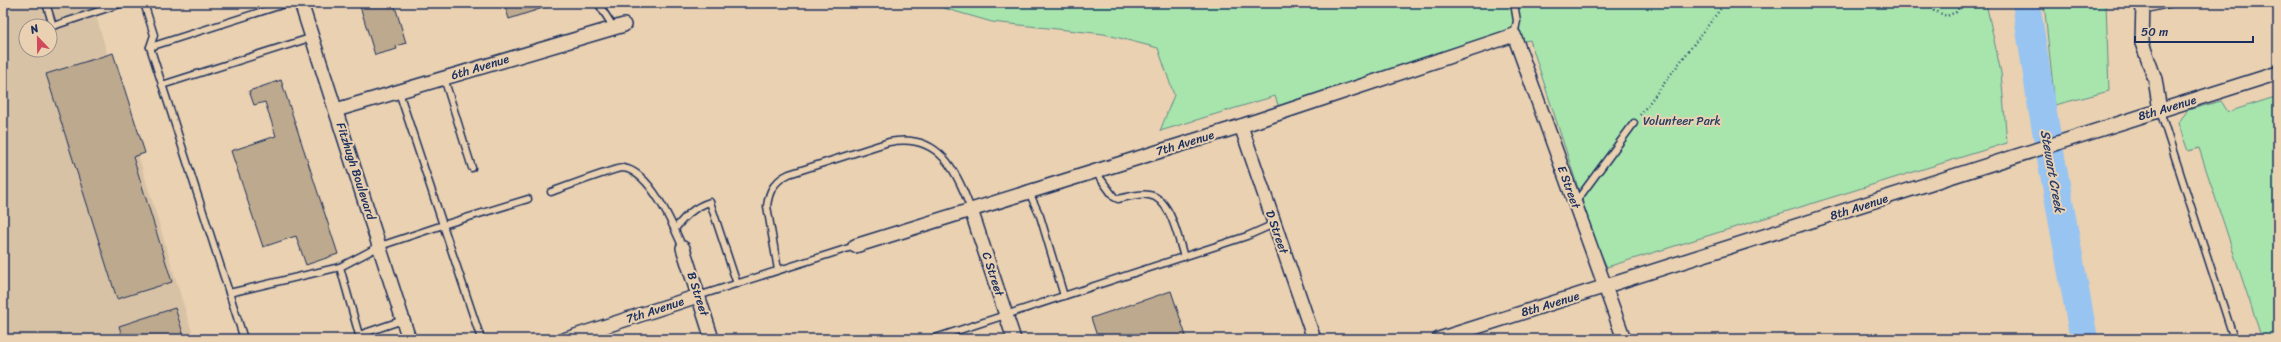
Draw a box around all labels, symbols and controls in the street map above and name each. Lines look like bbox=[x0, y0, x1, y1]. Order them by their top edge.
north arrow bbox=[18, 18, 58, 58]
scale bar bbox=[2135, 18, 2253, 44]
text: N bbox=[26, 19, 42, 40]
text: 50 m bbox=[2141, 21, 2168, 43]
street label: 6th Avenue bbox=[448, 48, 512, 86]
street label: 8th Avenue bbox=[2135, 89, 2199, 127]
park label: Volunteer Park bbox=[1643, 110, 1721, 132]
street label: Fitzhugh Boulevard bbox=[330, 119, 382, 223]
street label: 7th Avenue bbox=[1153, 124, 1217, 162]
water label: Stewart Creek bbox=[2034, 128, 2071, 215]
street label: E Street bbox=[1551, 162, 1587, 213]
street label: 8th Avenue bbox=[1827, 187, 1891, 227]
street label: D Street bbox=[1259, 207, 1295, 258]
street label: C Street bbox=[976, 249, 1011, 300]
street label: B Street bbox=[680, 269, 716, 320]
street label: 8th Avenue bbox=[1518, 285, 1582, 323]
street label: 7th Avenue bbox=[623, 290, 687, 330]

